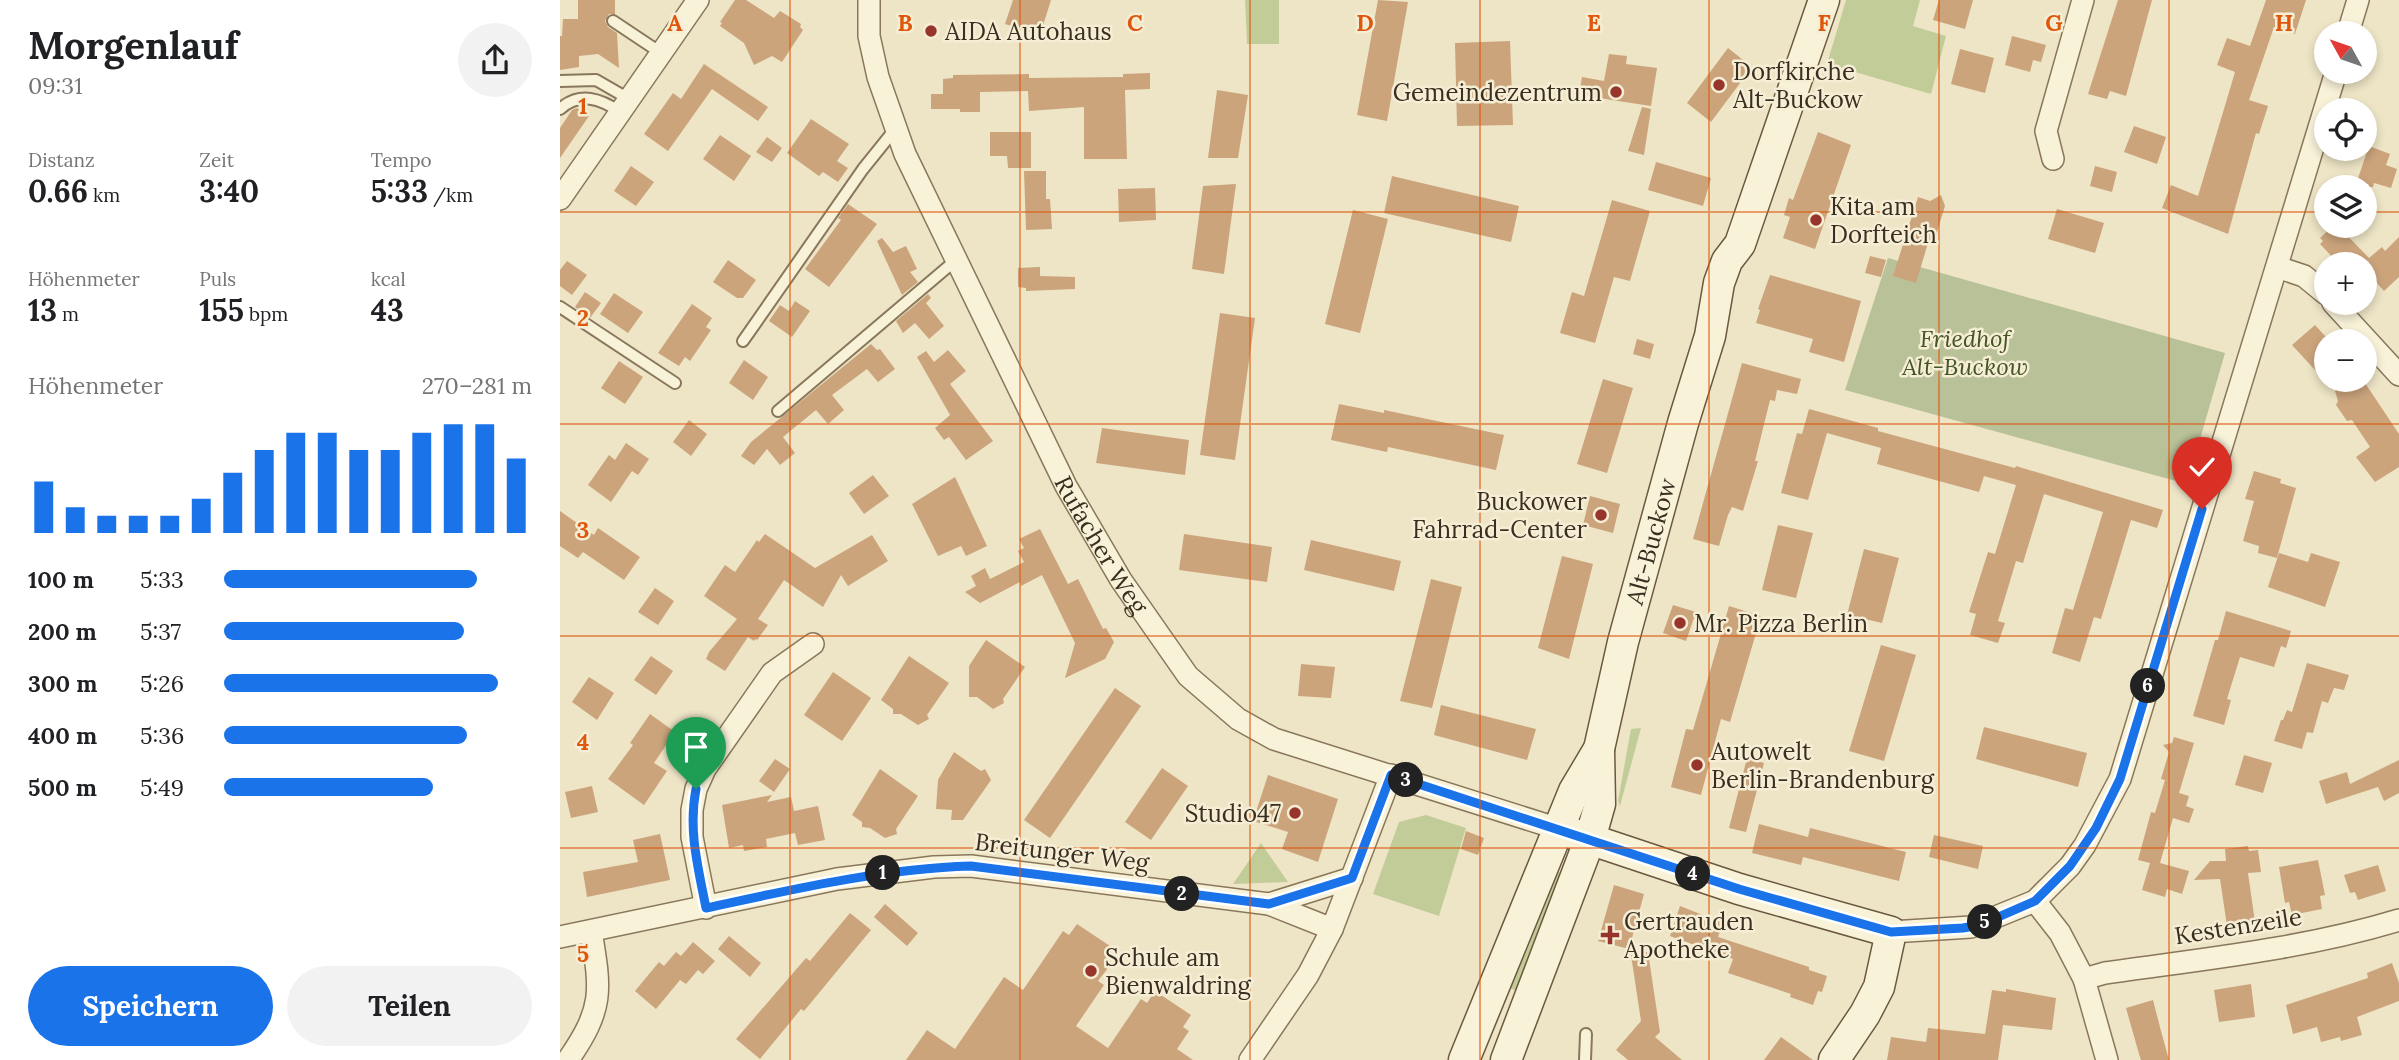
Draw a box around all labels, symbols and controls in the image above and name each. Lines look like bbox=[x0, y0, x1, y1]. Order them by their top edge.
text: A bbox=[667, 8, 683, 37]
text: B bbox=[897, 8, 913, 37]
text: C bbox=[1127, 8, 1143, 37]
text: D bbox=[1356, 8, 1374, 37]
text: E bbox=[1587, 8, 1601, 37]
text: F bbox=[1817, 8, 1831, 37]
text: G bbox=[2045, 8, 2063, 37]
text: H bbox=[2275, 8, 2293, 37]
place label: AIDA Autohaus bbox=[944, 16, 1112, 47]
text: Morgenlauf bbox=[28, 21, 238, 69]
north arrow bbox=[2314, 21, 2376, 84]
map controls bbox=[2314, 21, 2377, 392]
button: share bbox=[458, 23, 532, 97]
marker: AIDA Autohaus bbox=[923, 23, 939, 39]
place label: Dorfkirche Alt-Buckow bbox=[1732, 56, 1864, 115]
text: 09:31 bbox=[28, 71, 83, 100]
place label: Gemeindezentrum bbox=[1393, 77, 1602, 108]
marker: Dorfkirche Alt-Buckow bbox=[1711, 77, 1727, 93]
marker: Gemeindezentrum bbox=[1608, 84, 1624, 100]
text: 1 bbox=[578, 91, 588, 120]
button: locate bbox=[2314, 98, 2377, 161]
text: Distanz bbox=[28, 148, 95, 172]
text: Zeit bbox=[199, 148, 234, 172]
text: Tempo bbox=[371, 148, 432, 172]
text: 0.66 bbox=[28, 172, 88, 210]
text: 3:40 bbox=[199, 172, 259, 210]
text: 5:33 bbox=[371, 172, 428, 210]
button: layers bbox=[2314, 175, 2377, 238]
text: km bbox=[88, 183, 120, 207]
text: /km bbox=[428, 183, 473, 207]
place label: Kita am Dorfteich bbox=[1830, 191, 1937, 250]
marker: Kita am Dorfteich bbox=[1808, 212, 1824, 228]
button: + bbox=[2314, 252, 2377, 315]
text: Höhenmeter bbox=[28, 267, 140, 291]
text: Puls bbox=[199, 267, 236, 291]
text: kcal bbox=[371, 267, 406, 291]
text: 13 bbox=[28, 291, 57, 329]
text: 155 bbox=[199, 291, 244, 329]
text: 43 bbox=[371, 291, 404, 329]
text: m bbox=[57, 302, 79, 326]
text: bpm bbox=[244, 302, 288, 326]
text: 2 bbox=[577, 303, 589, 332]
park label: Friedhof Alt-Buckow bbox=[1901, 323, 2028, 382]
button: − bbox=[2314, 329, 2377, 392]
text: Höhenmeter bbox=[28, 371, 163, 400]
text: 270–281 m bbox=[422, 371, 532, 400]
pin bbox=[2172, 437, 2232, 509]
icon: check bbox=[2183, 448, 2221, 486]
street label: Rufacher Weg bbox=[1048, 471, 1156, 620]
street label: Alt-Buckow bbox=[1618, 474, 1683, 609]
place label: Buckower Fahrrad-Center bbox=[1412, 486, 1588, 545]
marker: Buckower Fahrrad-Center bbox=[1593, 507, 1609, 523]
text: 3 bbox=[577, 515, 589, 544]
text: 100 m bbox=[28, 565, 94, 594]
text: 5:33 bbox=[140, 565, 184, 594]
place label: Mr. Pizza Berlin bbox=[1694, 608, 1868, 639]
marker: Mr. Pizza Berlin bbox=[1672, 615, 1688, 631]
text: 200 m bbox=[28, 617, 97, 646]
text: 5:37 bbox=[140, 617, 181, 646]
pin: 6 bbox=[2130, 668, 2166, 704]
text: 300 m bbox=[28, 669, 97, 698]
text: 5:26 bbox=[140, 669, 184, 698]
text: 6 bbox=[2142, 673, 2153, 697]
pin bbox=[666, 717, 726, 789]
text: 400 m bbox=[28, 721, 97, 750]
text: 5:36 bbox=[140, 721, 184, 750]
text: 4 bbox=[577, 727, 589, 756]
icon: arrive bbox=[677, 728, 715, 766]
place label: Autowelt Berlin-Brandenburg bbox=[1710, 736, 1935, 795]
marker: Autowelt Berlin-Brandenburg bbox=[1689, 757, 1705, 773]
pin: 3 bbox=[1388, 762, 1424, 798]
text: 3 bbox=[1400, 767, 1411, 791]
text: 500 m bbox=[28, 773, 97, 802]
text: 5:49 bbox=[140, 773, 184, 802]
place label: Studio47 bbox=[1185, 798, 1281, 829]
marker: Studio47 bbox=[1287, 805, 1303, 821]
street label: Breitunger Weg bbox=[973, 826, 1152, 878]
pin: 1 bbox=[866, 856, 900, 890]
pin: 4 bbox=[1676, 856, 1710, 892]
text: 1 bbox=[879, 860, 886, 884]
text: 4 bbox=[1687, 861, 1698, 885]
pin: 2 bbox=[1164, 876, 1200, 912]
text: 2 bbox=[1176, 881, 1187, 905]
street label: Kestenzeile bbox=[2172, 901, 2304, 951]
pin: 5 bbox=[1968, 904, 2002, 940]
place label: Gertrauden Apotheke bbox=[1623, 906, 1754, 965]
text: 5 bbox=[1979, 909, 1990, 933]
marker: Gertrauden Apotheke bbox=[1602, 927, 1618, 943]
text: 5 bbox=[577, 939, 589, 968]
place label: Schule am Bienwaldring bbox=[1105, 942, 1252, 1001]
marker: Schule am Bienwaldring bbox=[1083, 963, 1099, 979]
button: Speichern bbox=[28, 966, 273, 1046]
button: Teilen bbox=[287, 966, 532, 1046]

